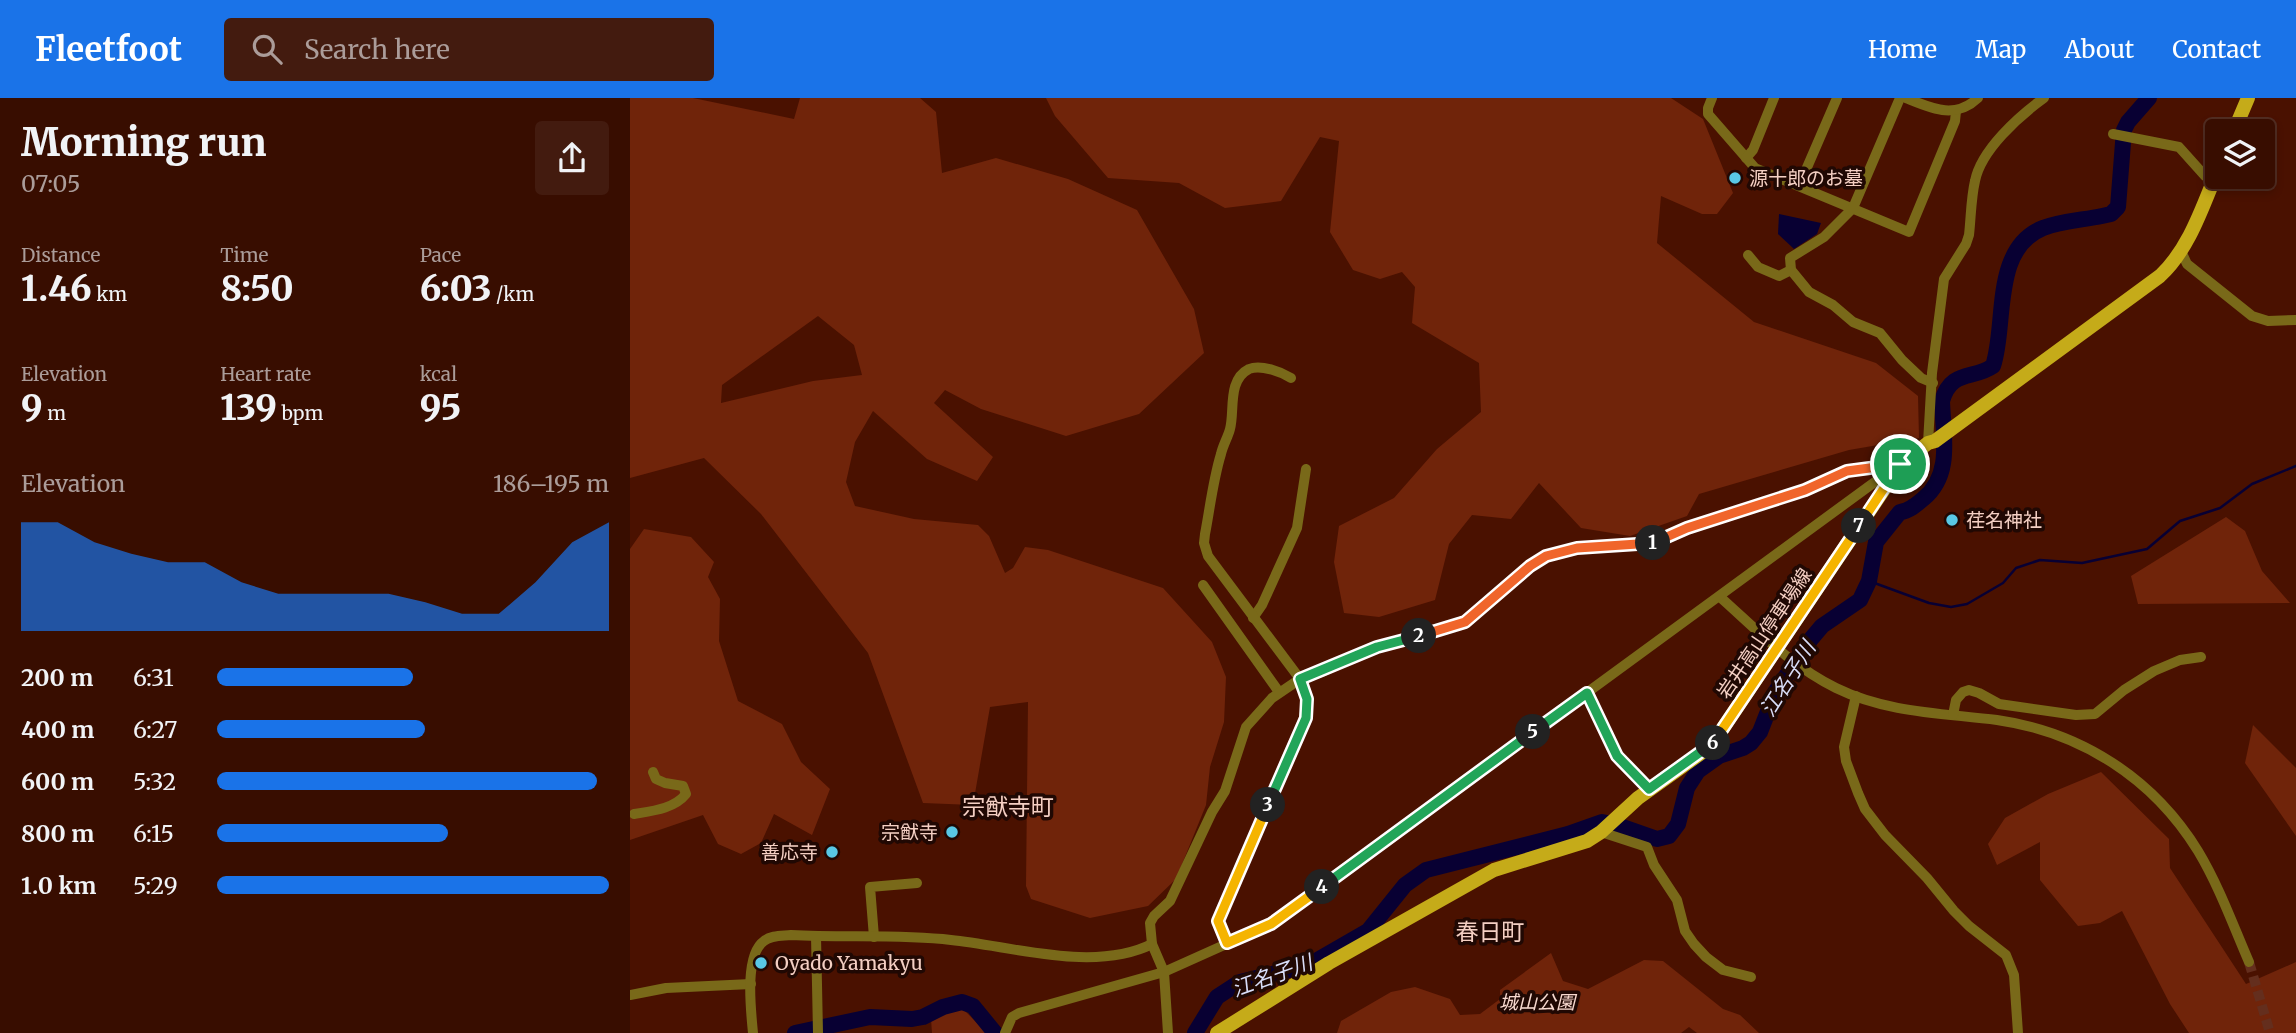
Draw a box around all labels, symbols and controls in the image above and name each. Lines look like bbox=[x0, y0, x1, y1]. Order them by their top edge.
search box bbox=[224, 18, 714, 81]
text: Fleetfoot bbox=[35, 29, 182, 70]
icon: search bbox=[248, 30, 286, 68]
text: Search here bbox=[304, 33, 450, 66]
text: Home bbox=[1868, 34, 1937, 65]
text: Map bbox=[1975, 34, 2026, 65]
text: About bbox=[2064, 34, 2134, 65]
text: Contact bbox=[2172, 34, 2261, 65]
text: Morning run bbox=[21, 119, 267, 166]
map controls bbox=[2205, 119, 2275, 189]
button: layers bbox=[2205, 119, 2275, 189]
button: share bbox=[535, 121, 609, 195]
place label: 源十郎のお墓 bbox=[1749, 166, 1863, 190]
text: 07:05 bbox=[21, 169, 80, 198]
marker: 源十郎のお墓 bbox=[1727, 170, 1743, 186]
text: Distance bbox=[21, 243, 100, 267]
text: Time bbox=[220, 243, 269, 267]
text: Pace bbox=[420, 243, 461, 267]
text: 1.46 bbox=[21, 267, 92, 311]
text: 8:50 bbox=[220, 267, 294, 311]
text: 6:03 bbox=[420, 267, 492, 311]
text: km bbox=[92, 282, 127, 306]
text: /km bbox=[492, 282, 534, 306]
text: Elevation bbox=[21, 362, 107, 386]
text: Heart rate bbox=[220, 362, 311, 386]
text: kcal bbox=[420, 362, 457, 386]
text: 9 bbox=[21, 386, 43, 430]
text: 139 bbox=[220, 386, 277, 430]
text: 95 bbox=[420, 386, 461, 430]
text: m bbox=[43, 401, 66, 425]
text: bpm bbox=[277, 401, 323, 425]
pin bbox=[1870, 434, 1930, 494]
icon: arrive bbox=[1881, 445, 1919, 483]
text: Elevation bbox=[21, 469, 125, 498]
text: 186–195 m bbox=[493, 469, 609, 498]
pin: 7 bbox=[1842, 508, 1876, 544]
place label: 荏名神社 bbox=[1966, 508, 2042, 532]
marker: 荏名神社 bbox=[1944, 512, 1960, 528]
text: 7 bbox=[1853, 513, 1864, 537]
pin: 1 bbox=[1636, 526, 1670, 560]
text: 1 bbox=[1648, 530, 1657, 554]
street label: 岩井高山停車場線 bbox=[1712, 563, 1816, 703]
pin: 2 bbox=[1402, 618, 1436, 654]
text: 2 bbox=[1413, 623, 1424, 647]
water label: 江名子川 bbox=[1754, 634, 1822, 722]
text: 200 m bbox=[21, 663, 93, 692]
text: 6:31 bbox=[133, 663, 174, 692]
pin: 5 bbox=[1516, 714, 1550, 750]
text: 400 m bbox=[21, 715, 95, 744]
text: 6:27 bbox=[133, 715, 177, 744]
text: 5 bbox=[1527, 719, 1538, 743]
pin: 6 bbox=[1696, 726, 1730, 760]
text: 6 bbox=[1707, 730, 1718, 754]
text: 600 m bbox=[21, 767, 94, 796]
text: 5:32 bbox=[133, 767, 176, 796]
pin: 3 bbox=[1250, 788, 1286, 822]
district label: 宗猷寺町 bbox=[962, 792, 1054, 821]
text: 3 bbox=[1262, 792, 1273, 816]
text: 800 m bbox=[21, 819, 94, 848]
text: 6:15 bbox=[133, 819, 174, 848]
place label: 宗猷寺 bbox=[881, 820, 938, 844]
marker: 宗猷寺 bbox=[944, 824, 960, 840]
place label: 善応寺 bbox=[761, 840, 818, 864]
marker: 善応寺 bbox=[824, 844, 840, 860]
pin: 4 bbox=[1304, 870, 1340, 904]
text: 1.0 km bbox=[21, 871, 96, 900]
text: 5:29 bbox=[133, 871, 178, 900]
text: 4 bbox=[1315, 874, 1328, 898]
district label: 春日町 bbox=[1456, 917, 1525, 946]
water label: 江名子川 bbox=[1228, 948, 1318, 1003]
place label: Oyado Yamakyu bbox=[775, 951, 923, 975]
marker: Oyado Yamakyu bbox=[753, 955, 769, 971]
park label: 城山公園 bbox=[1499, 990, 1578, 1014]

